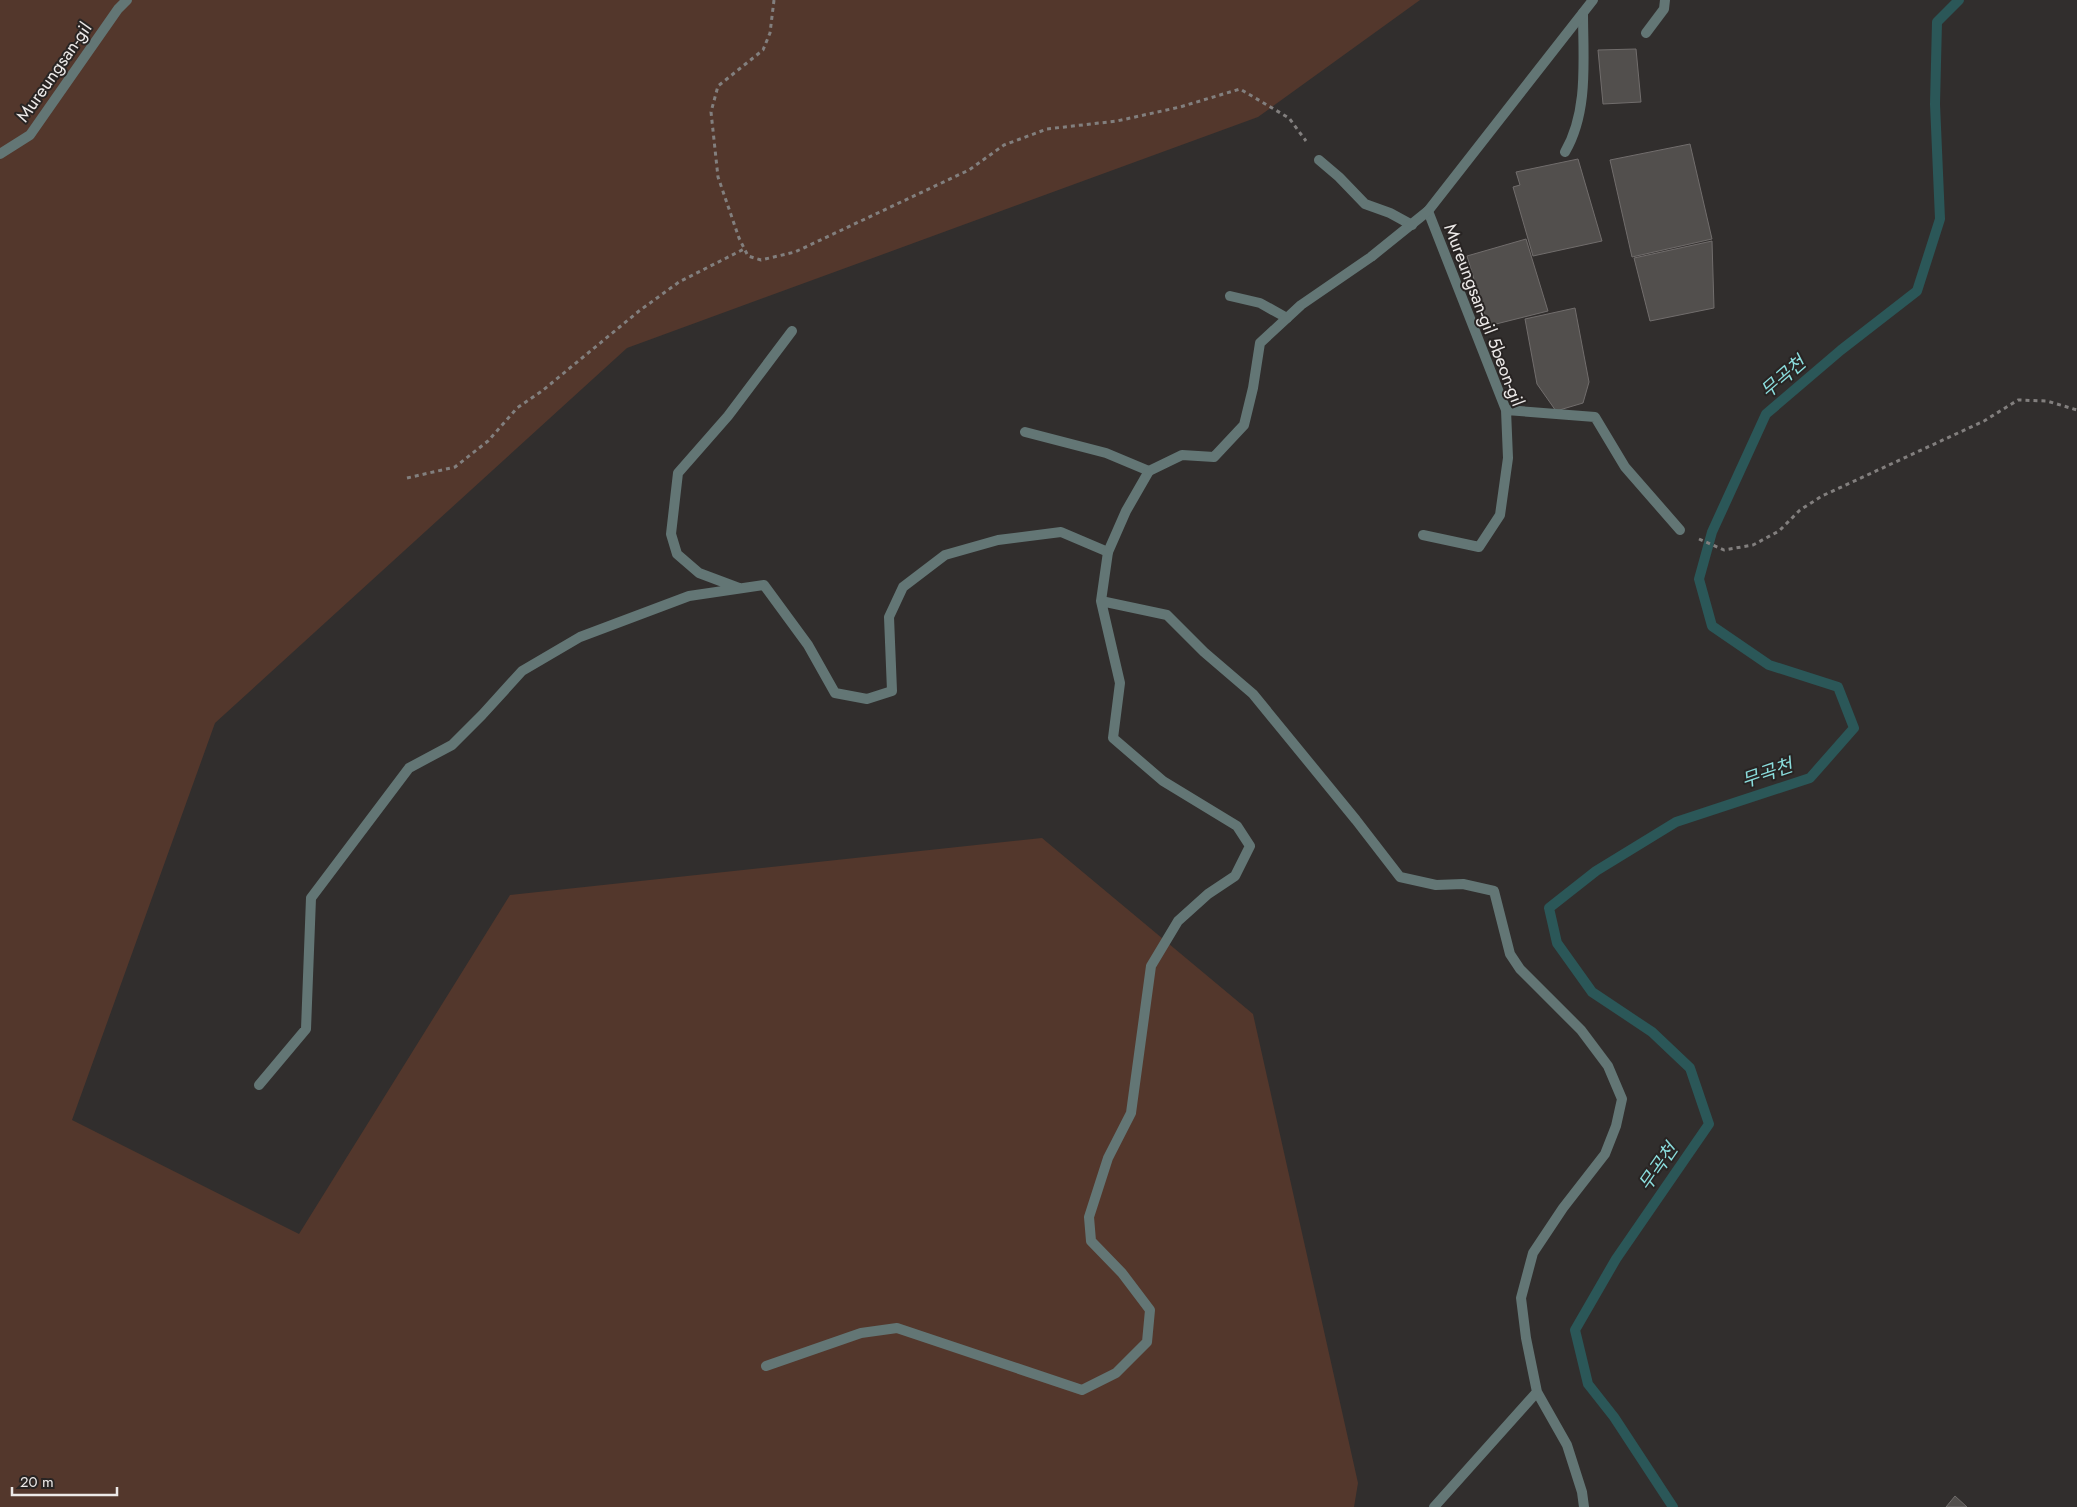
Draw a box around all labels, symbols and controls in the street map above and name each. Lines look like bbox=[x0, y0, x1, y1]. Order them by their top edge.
street label: Mureungsan-gil bbox=[10, 17, 98, 127]
street label: Mureungsan-gil 5beon-gil bbox=[1437, 220, 1531, 410]
water label: 무곡천 bbox=[1754, 349, 1813, 404]
water label: 무곡천 bbox=[1738, 751, 1798, 794]
water label: 무곡천 bbox=[1632, 1137, 1685, 1196]
scale bar bbox=[12, 1464, 118, 1496]
text: 20 m bbox=[20, 1471, 54, 1493]

